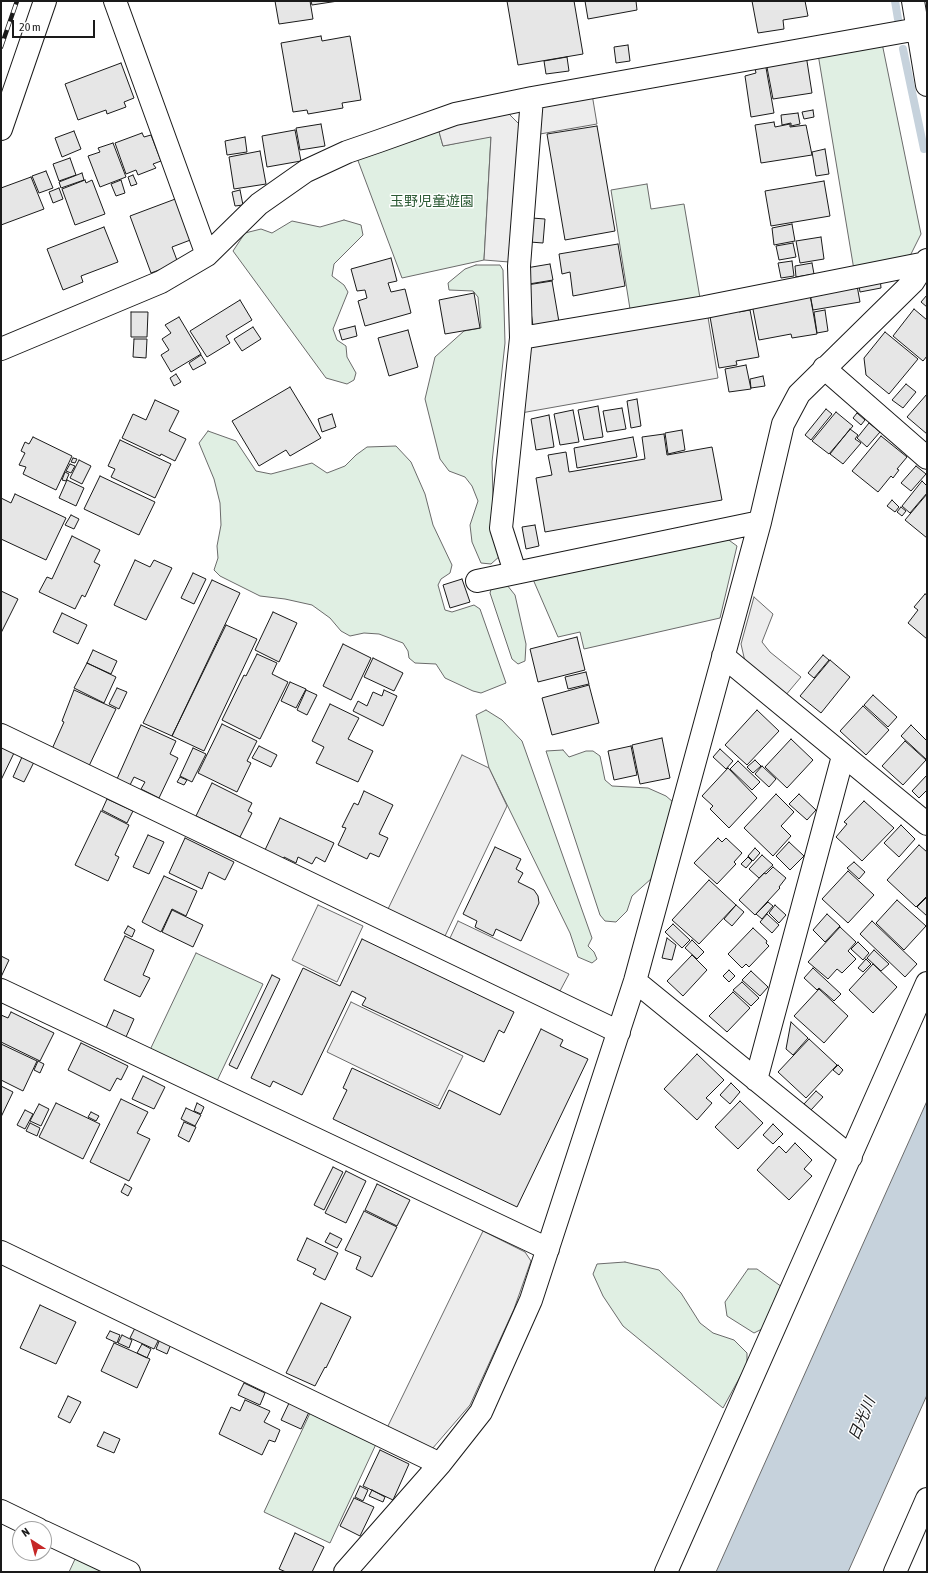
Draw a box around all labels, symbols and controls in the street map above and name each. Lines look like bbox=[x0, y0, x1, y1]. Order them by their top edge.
scale bar bbox=[14, 12, 97, 38]
text: 20 m bbox=[19, 20, 41, 34]
park label: 玉野児童遊園 bbox=[390, 194, 474, 210]
water label: 日光川 bbox=[845, 1395, 879, 1443]
north arrow bbox=[12, 1521, 52, 1561]
text: N bbox=[19, 1525, 32, 1539]

